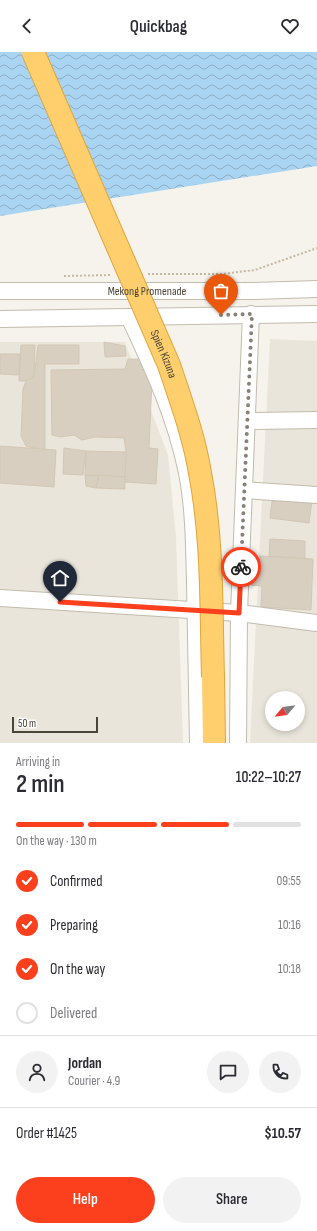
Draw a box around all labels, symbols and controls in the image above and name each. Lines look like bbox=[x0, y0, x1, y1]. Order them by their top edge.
icon: back bbox=[16, 15, 38, 37]
icon: heart bbox=[279, 15, 301, 37]
text: Quickbag bbox=[130, 16, 187, 37]
pin bbox=[204, 274, 238, 315]
icon: bag bbox=[210, 280, 232, 302]
street label: Mekong Promenade bbox=[108, 284, 187, 299]
street label: Spien Kizuna bbox=[147, 328, 180, 381]
courier bbox=[221, 547, 261, 587]
icon: bike bbox=[230, 556, 252, 578]
pin bbox=[43, 561, 77, 602]
icon: home bbox=[49, 567, 71, 589]
north arrow bbox=[265, 691, 305, 731]
map controls bbox=[265, 691, 305, 731]
scale bar bbox=[12, 715, 98, 734]
text: 50 m bbox=[18, 717, 36, 730]
text: Arriving in bbox=[16, 754, 60, 770]
text: 10:22–10:27 bbox=[236, 768, 301, 787]
text: 2 min bbox=[16, 769, 65, 800]
text: On the way · 130 m bbox=[16, 833, 97, 849]
icon: check bbox=[16, 870, 38, 892]
text: Confirmed bbox=[50, 872, 103, 891]
text: 09:55 bbox=[277, 873, 301, 889]
icon: check bbox=[16, 914, 38, 936]
text: Preparing bbox=[50, 916, 98, 935]
text: 10:16 bbox=[278, 917, 301, 933]
icon: check bbox=[16, 958, 38, 980]
text: On the way bbox=[50, 960, 105, 979]
text: 10:18 bbox=[278, 961, 301, 977]
text: Delivered bbox=[50, 1004, 97, 1023]
button: person bbox=[16, 1051, 58, 1093]
button: chat bbox=[207, 1051, 249, 1093]
button: phone bbox=[259, 1051, 301, 1093]
text: Jordan bbox=[68, 1054, 102, 1073]
text: Courier · 4.9 bbox=[68, 1073, 120, 1089]
text: Order #1425 bbox=[16, 1124, 77, 1143]
text: $10.57 bbox=[264, 1124, 301, 1143]
button: Help bbox=[16, 1177, 155, 1223]
button: Share bbox=[163, 1177, 301, 1223]

